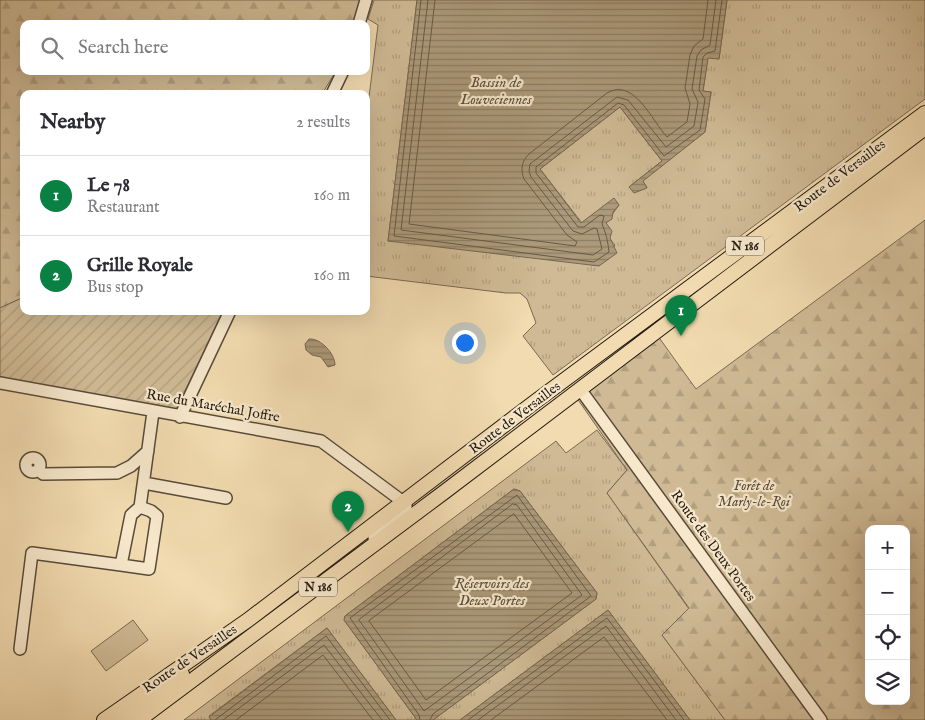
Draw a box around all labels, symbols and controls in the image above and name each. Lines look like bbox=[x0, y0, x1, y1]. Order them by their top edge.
search box bbox=[20, 20, 370, 75]
icon: search bbox=[38, 34, 66, 62]
text: Search here bbox=[78, 36, 169, 60]
water label: Bassin de Louveciennes bbox=[459, 73, 532, 109]
text: Nearby bbox=[40, 109, 105, 136]
text: 2 results bbox=[296, 113, 350, 133]
street label: Route de Versailles bbox=[791, 136, 889, 216]
text: Le 78 bbox=[87, 174, 130, 198]
text: 1 bbox=[53, 186, 59, 206]
text: 160 m bbox=[314, 186, 350, 206]
text: Restaurant bbox=[87, 198, 160, 218]
road number: N 186 bbox=[726, 237, 764, 256]
text: Grille Royale bbox=[87, 254, 193, 278]
text: 2 bbox=[52, 266, 60, 286]
text: 160 m bbox=[314, 266, 350, 286]
text: Bus stop bbox=[87, 278, 143, 298]
pin: 1 bbox=[665, 295, 697, 336]
your location bbox=[452, 330, 478, 356]
street label: Route de Versailles bbox=[466, 378, 564, 458]
street label: Rue du Maréchal Joffre bbox=[145, 385, 282, 427]
park label: Forêt de Marly-le-Roi bbox=[718, 477, 791, 511]
street label: Route des Deux Portes bbox=[667, 487, 759, 605]
pin: 2 bbox=[332, 491, 364, 532]
map controls bbox=[865, 525, 910, 705]
button: + bbox=[865, 525, 910, 570]
button: − bbox=[865, 570, 910, 615]
water label: Réservoirs des Deux Portes bbox=[455, 574, 530, 610]
road number: N 186 bbox=[299, 578, 337, 596]
button: locate bbox=[865, 615, 910, 660]
street label: Route de Versailles bbox=[139, 621, 241, 697]
button: layers bbox=[865, 660, 910, 705]

